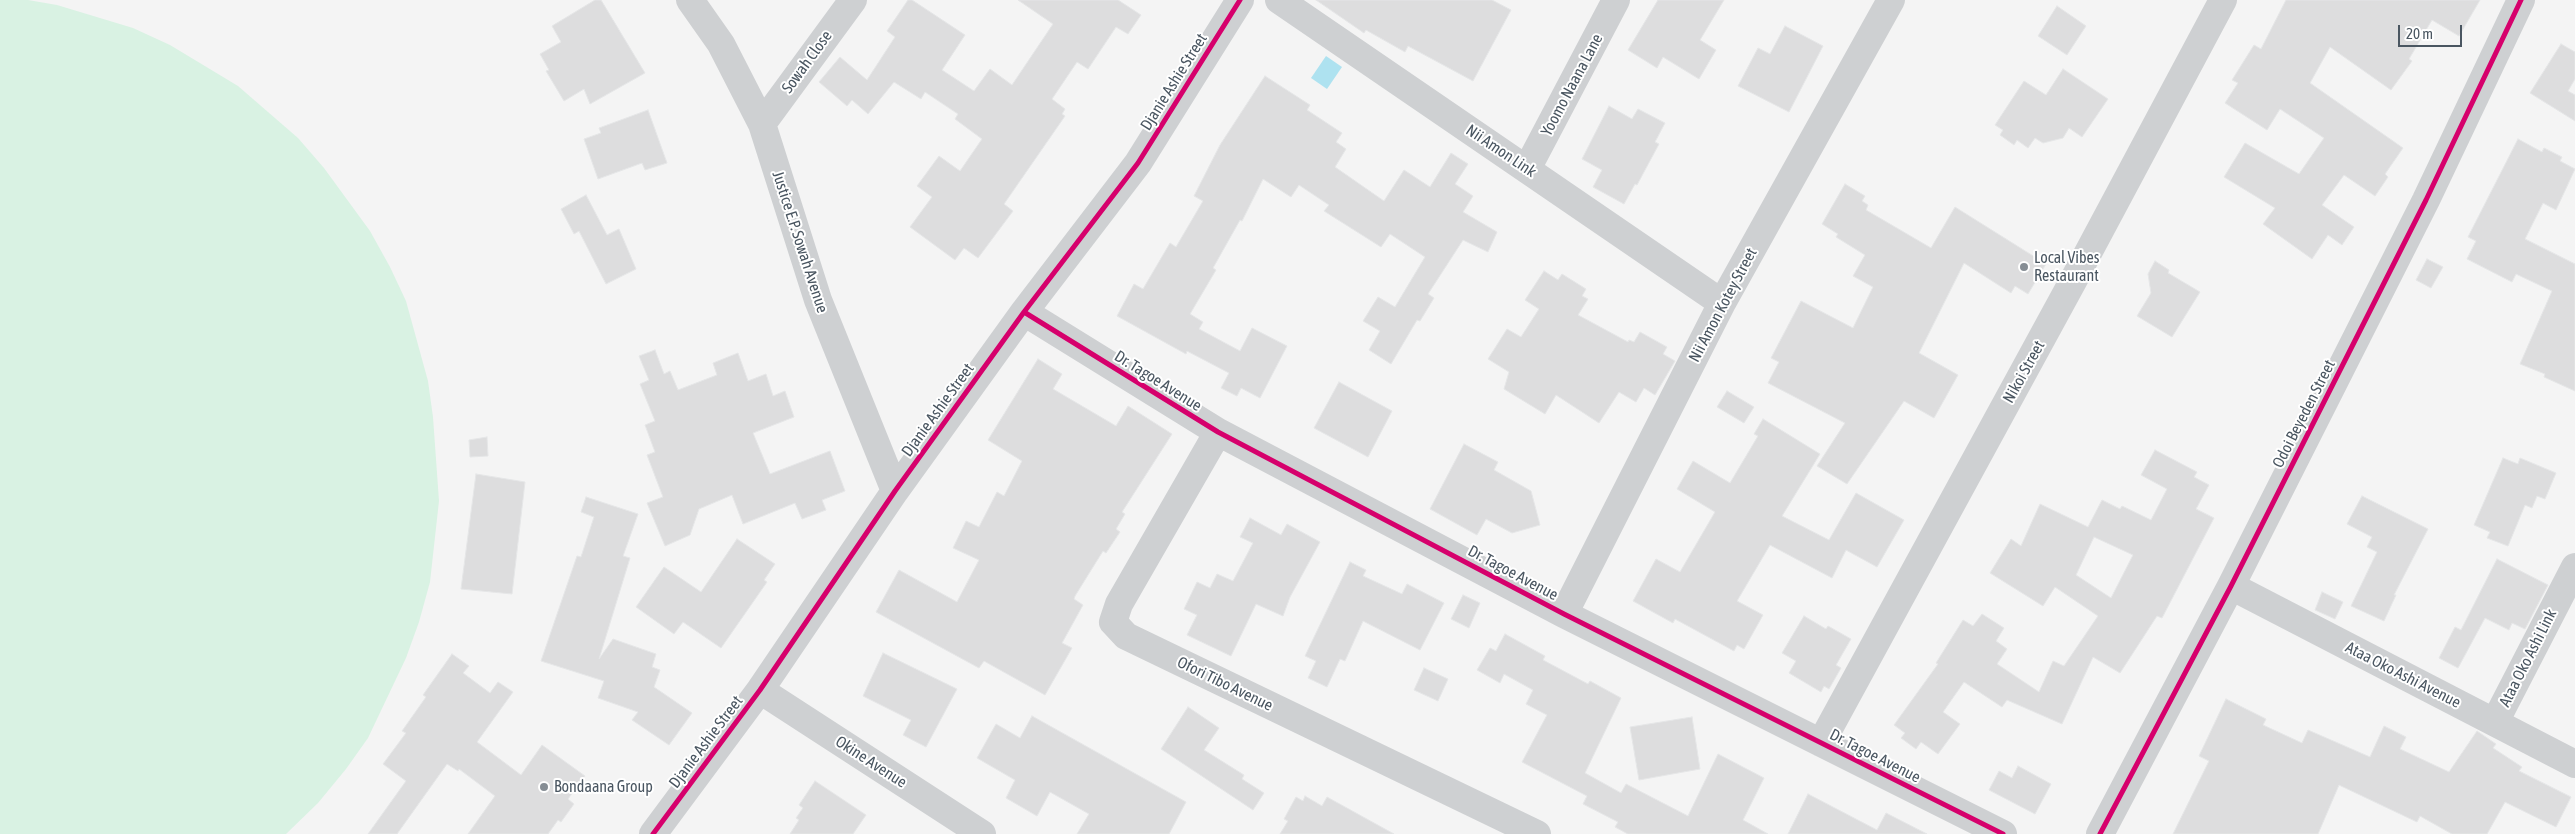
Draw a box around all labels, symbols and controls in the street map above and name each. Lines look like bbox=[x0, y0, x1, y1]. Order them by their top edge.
scale bar bbox=[2400, 15, 2464, 47]
text: 20 m bbox=[2406, 25, 2433, 42]
street label: Sowah Close bbox=[778, 27, 836, 97]
street label: Djanie Ashie Street bbox=[1137, 30, 1211, 134]
street label: Yoomo Naana Lane bbox=[1537, 31, 1607, 139]
street label: Nii Amon Link bbox=[1462, 121, 1540, 181]
street label: Justice E.P. Sowah Avenue bbox=[768, 169, 832, 315]
street label: Nii Amon Kotey Street bbox=[1685, 245, 1761, 365]
place label: Local Vibes Restaurant bbox=[2034, 248, 2100, 286]
marker: Local Vibes Restaurant bbox=[2018, 261, 2030, 273]
street label: Nikoi Street bbox=[1999, 337, 2049, 407]
street label: Dr. Tagoe Avenue bbox=[1111, 347, 1205, 415]
street label: Odoi Beyeden Street bbox=[2269, 357, 2339, 471]
street label: Djanie Ashie Street bbox=[898, 360, 978, 460]
street label: Dr. Tagoe Avenue bbox=[1465, 541, 1561, 605]
street label: Ataa Oko Ashi Link bbox=[2495, 606, 2561, 710]
street label: Ataa Oko Ashi Avenue bbox=[2342, 638, 2464, 712]
street label: Ofori Tibo Avenue bbox=[1174, 653, 1276, 715]
street label: Djanie Ashie Street bbox=[665, 692, 747, 792]
street label: Dr. Tagoe Avenue bbox=[1826, 725, 1924, 787]
street label: Okine Avenue bbox=[832, 732, 910, 792]
place label: Bondaana Group bbox=[554, 777, 653, 797]
marker: Bondaana Group bbox=[538, 781, 550, 793]

